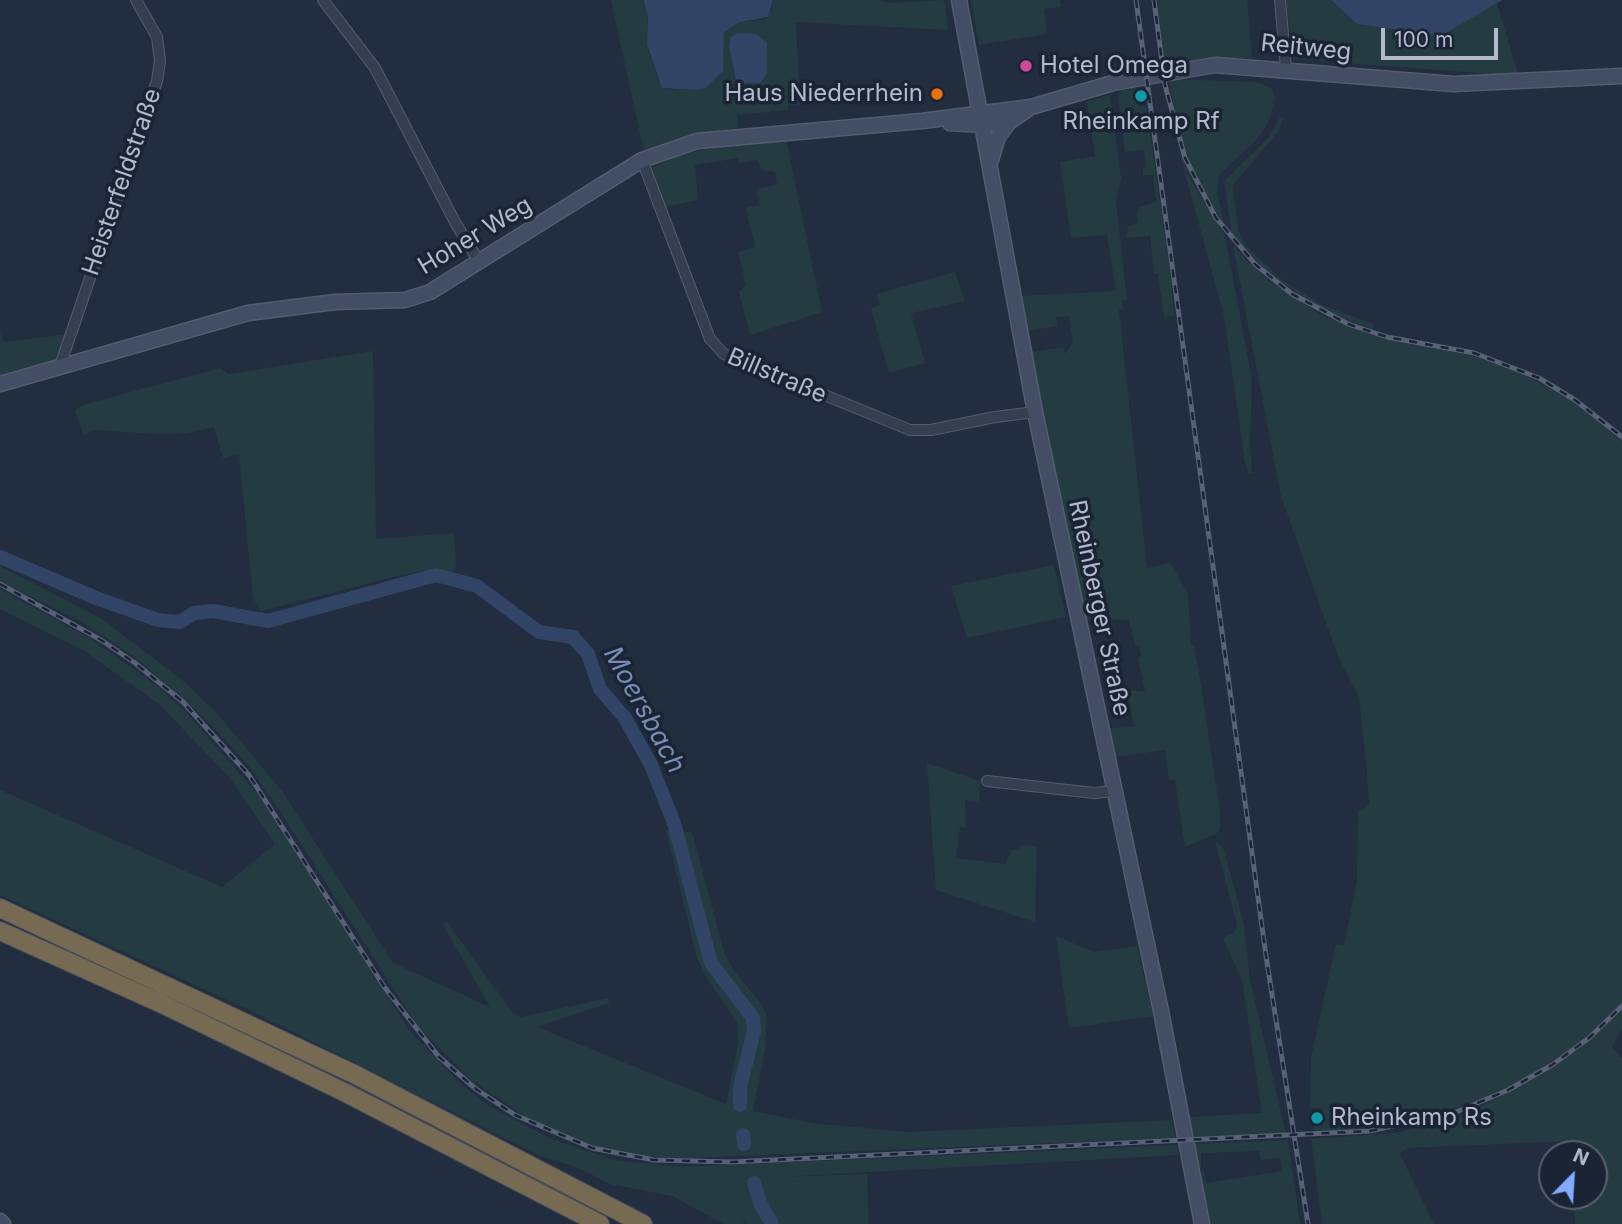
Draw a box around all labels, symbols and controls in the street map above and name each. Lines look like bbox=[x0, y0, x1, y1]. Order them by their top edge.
scale bar bbox=[1384, 14, 1501, 58]
text: 100 m bbox=[1394, 27, 1453, 52]
street label: Reitweg bbox=[1259, 29, 1353, 67]
place label: Hotel Omega bbox=[1040, 52, 1188, 80]
marker: Hotel Omega bbox=[1018, 58, 1034, 74]
place label: Haus Niederrhein bbox=[725, 80, 923, 108]
street label: Heisterfeldstraße bbox=[77, 85, 167, 279]
marker: Haus Niederrhein bbox=[929, 86, 945, 102]
marker: Rheinkamp Rf bbox=[1133, 88, 1149, 104]
place label: Rheinkamp Rf bbox=[1062, 108, 1220, 136]
street label: Hoher Weg bbox=[413, 191, 537, 281]
street label: Billstraße bbox=[723, 342, 831, 410]
street label: Rheinberger Straße bbox=[1062, 497, 1136, 719]
water label: Moersbach bbox=[596, 641, 692, 779]
place label: Rheinkamp Rs bbox=[1331, 1104, 1492, 1132]
marker: Rheinkamp Rs bbox=[1309, 1110, 1325, 1126]
north arrow bbox=[1538, 1140, 1608, 1210]
text: N bbox=[1570, 1144, 1592, 1171]

